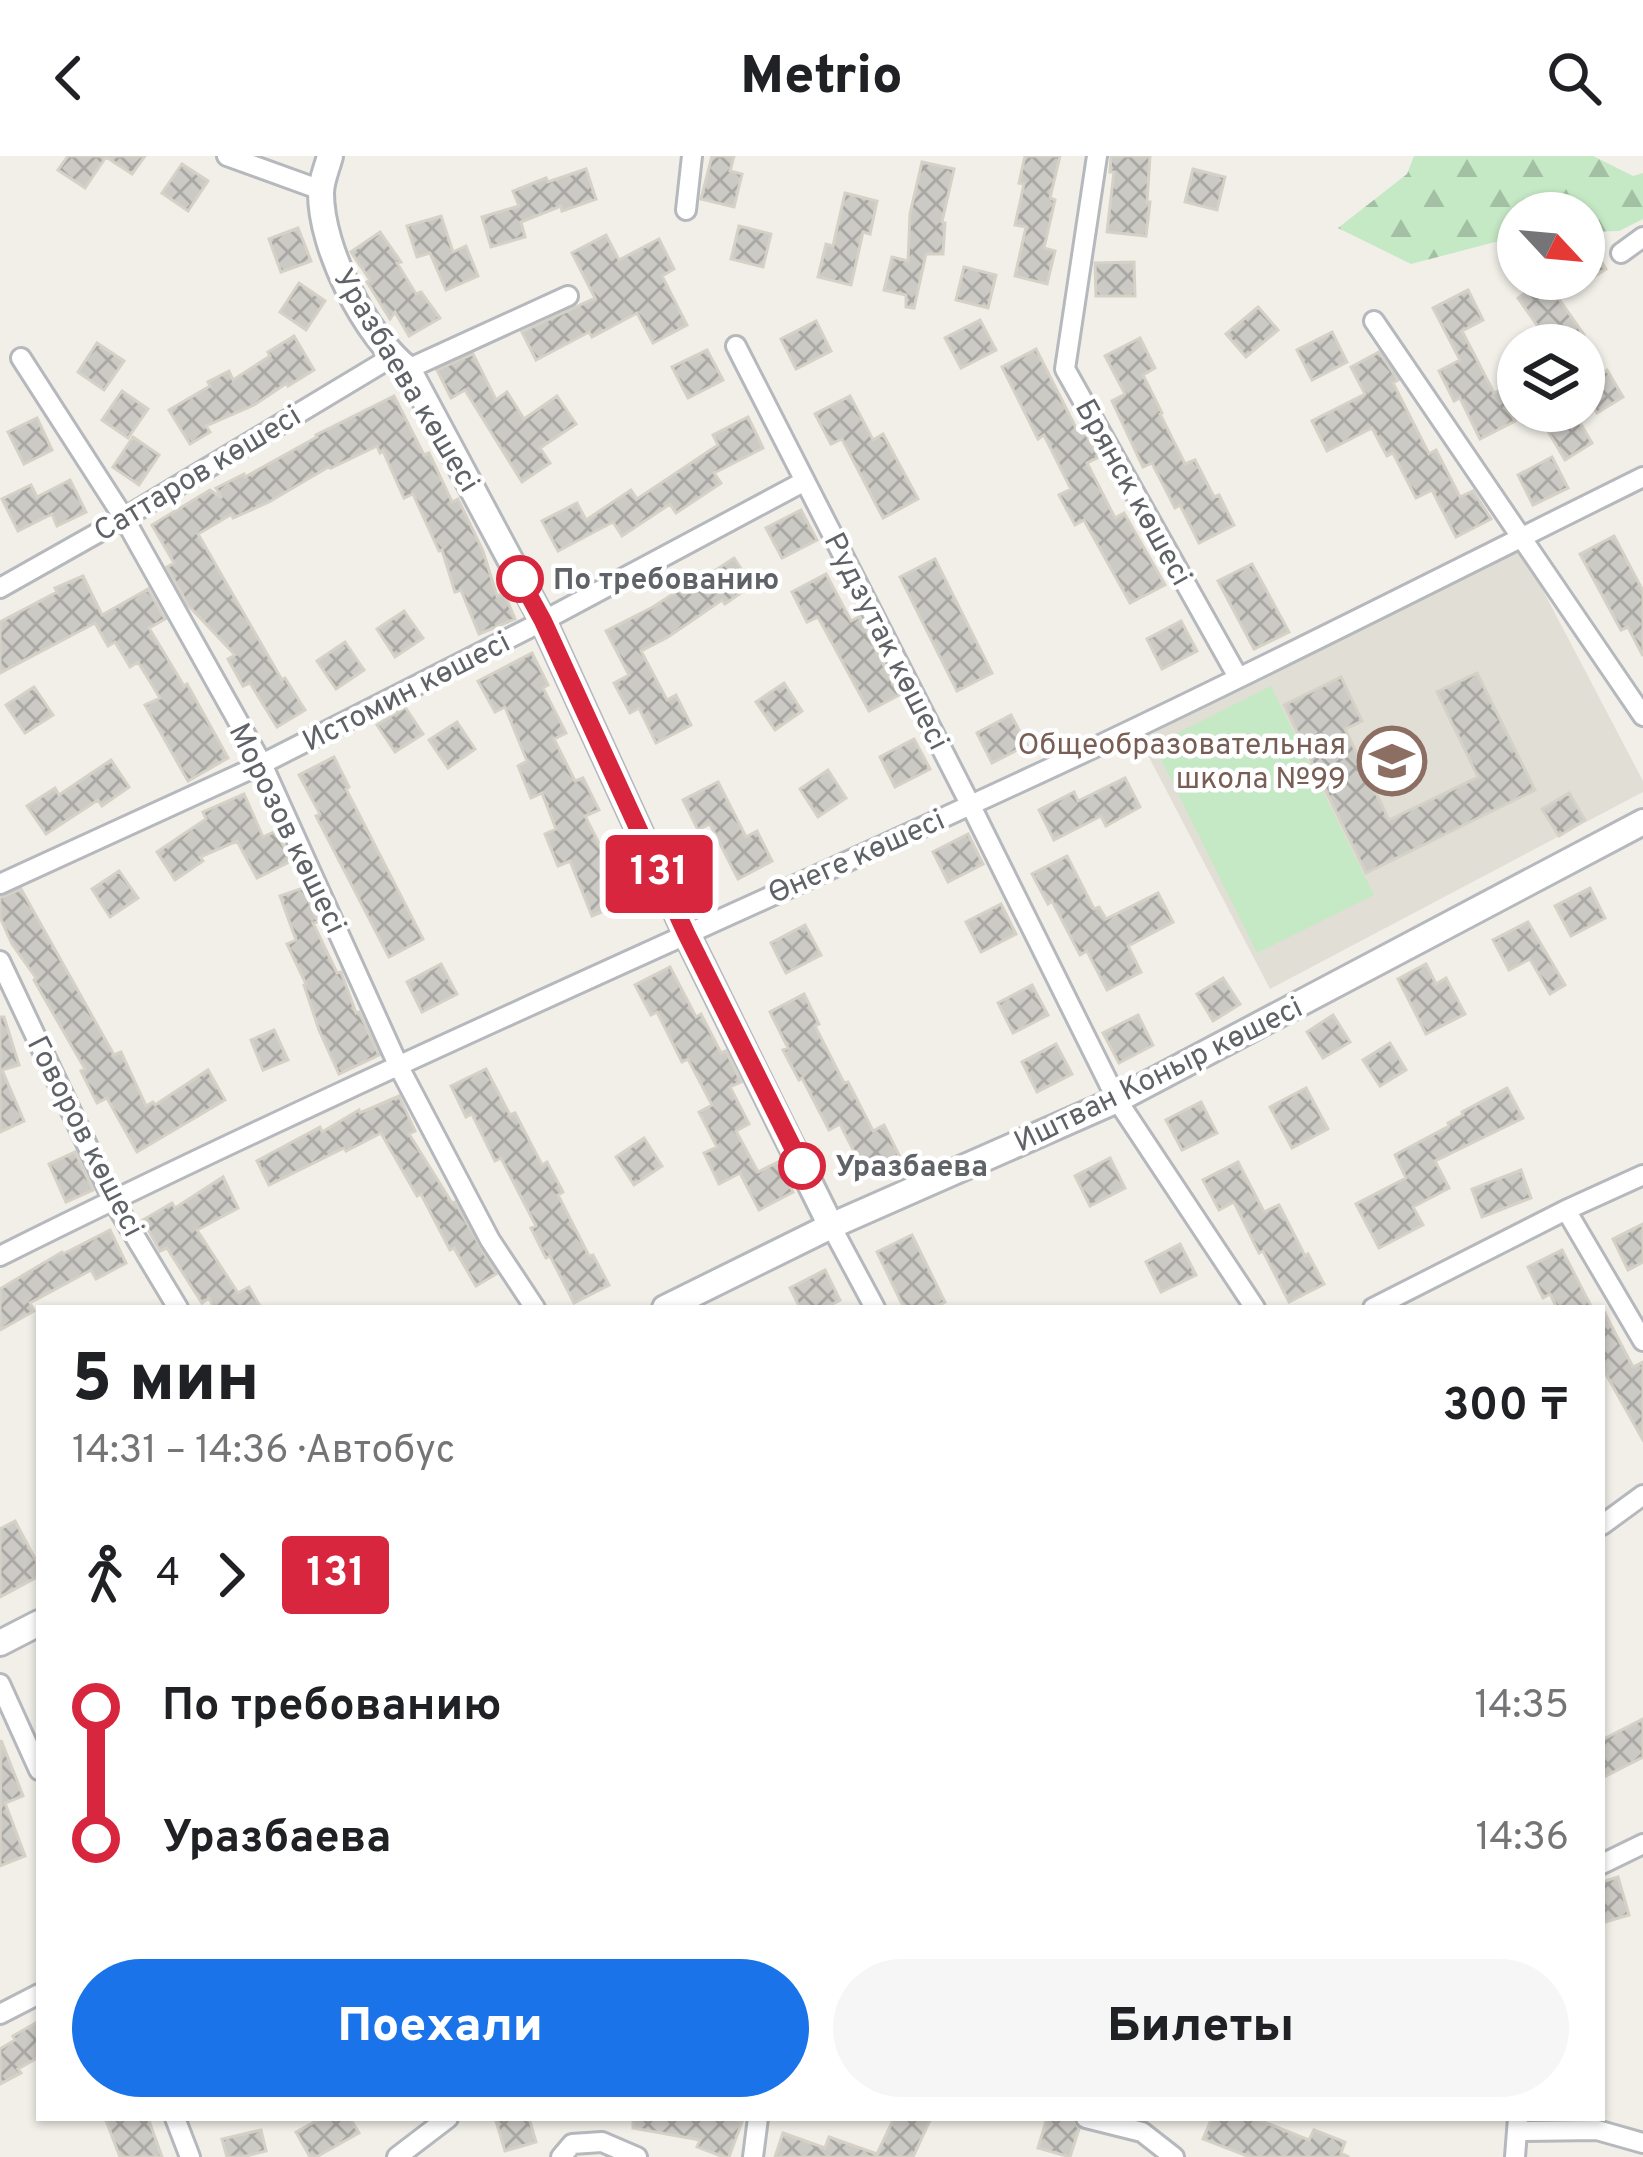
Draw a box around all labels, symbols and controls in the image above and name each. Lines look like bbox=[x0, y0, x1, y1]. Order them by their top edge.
text: Metrio bbox=[740, 44, 903, 113]
icon: back bbox=[36, 45, 102, 111]
icon: search bbox=[1541, 45, 1607, 111]
north arrow bbox=[1497, 192, 1605, 300]
map controls bbox=[1497, 192, 1605, 432]
street label: Уразбаева көшесі bbox=[324, 263, 486, 500]
button: layers bbox=[1497, 324, 1605, 432]
street label: Брянск көшесі bbox=[1065, 393, 1198, 593]
street label: Саттаров көшесі bbox=[88, 399, 308, 551]
street label: Рудзутак көшесі bbox=[814, 527, 956, 757]
marker: По требованию bbox=[498, 557, 542, 601]
place label: По требованию bbox=[553, 563, 779, 600]
street label: Истомин көшесі bbox=[297, 625, 517, 761]
street label: Морозов көшесі bbox=[219, 718, 353, 940]
school or university icon: Общеобразовательная школа №99 bbox=[1357, 726, 1427, 796]
place label: Общеобразовательная школа №99 bbox=[1017, 728, 1346, 799]
street label: Өнеге көшесі bbox=[763, 803, 951, 914]
line badge: 131 bbox=[590, 835, 728, 913]
text: 131 bbox=[630, 847, 688, 900]
street label: Иштван Коныр көшесі bbox=[1009, 990, 1309, 1162]
street label: Говоров көшесі bbox=[17, 1031, 150, 1244]
marker: Уразбаева bbox=[780, 1144, 824, 1188]
place label: Уразбаева bbox=[835, 1150, 988, 1187]
text: 5 мин bbox=[72, 1341, 259, 1424]
text: 300 ₸ bbox=[1443, 1379, 1569, 1436]
text: 14:31 – 14:36 · Автобус bbox=[72, 1428, 455, 1477]
icon: walk bbox=[72, 1542, 138, 1608]
icon: forward bbox=[198, 1542, 264, 1608]
text: 131 bbox=[306, 1548, 365, 1601]
text: 4 bbox=[156, 1551, 180, 1600]
text: По требованию bbox=[162, 1679, 502, 1736]
text: 14:35 bbox=[1475, 1683, 1569, 1732]
text: Уразбаева bbox=[162, 1811, 391, 1868]
text: 14:36 bbox=[1475, 1815, 1569, 1864]
button: Поехали bbox=[72, 1959, 809, 2097]
button: Билеты bbox=[833, 1959, 1569, 2097]

